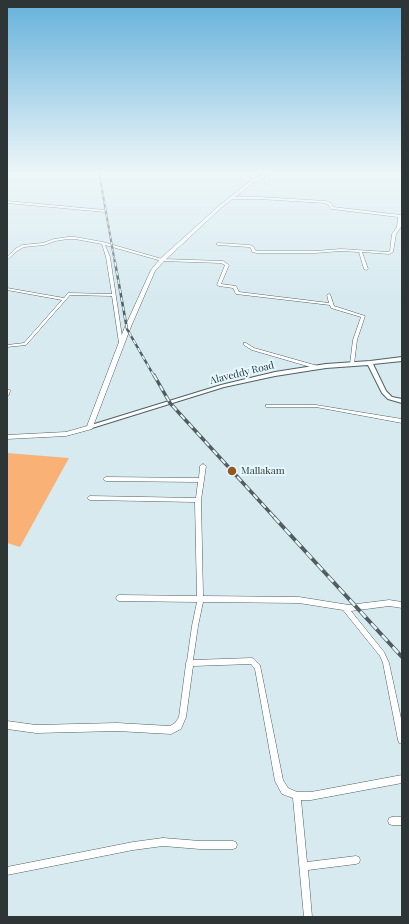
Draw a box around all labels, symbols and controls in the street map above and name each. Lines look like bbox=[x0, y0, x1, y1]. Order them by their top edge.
street label: Alaveddy Road bbox=[209, 359, 275, 387]
marker: Mallakam bbox=[226, 465, 238, 477]
place label: Mallakam bbox=[241, 465, 285, 477]

